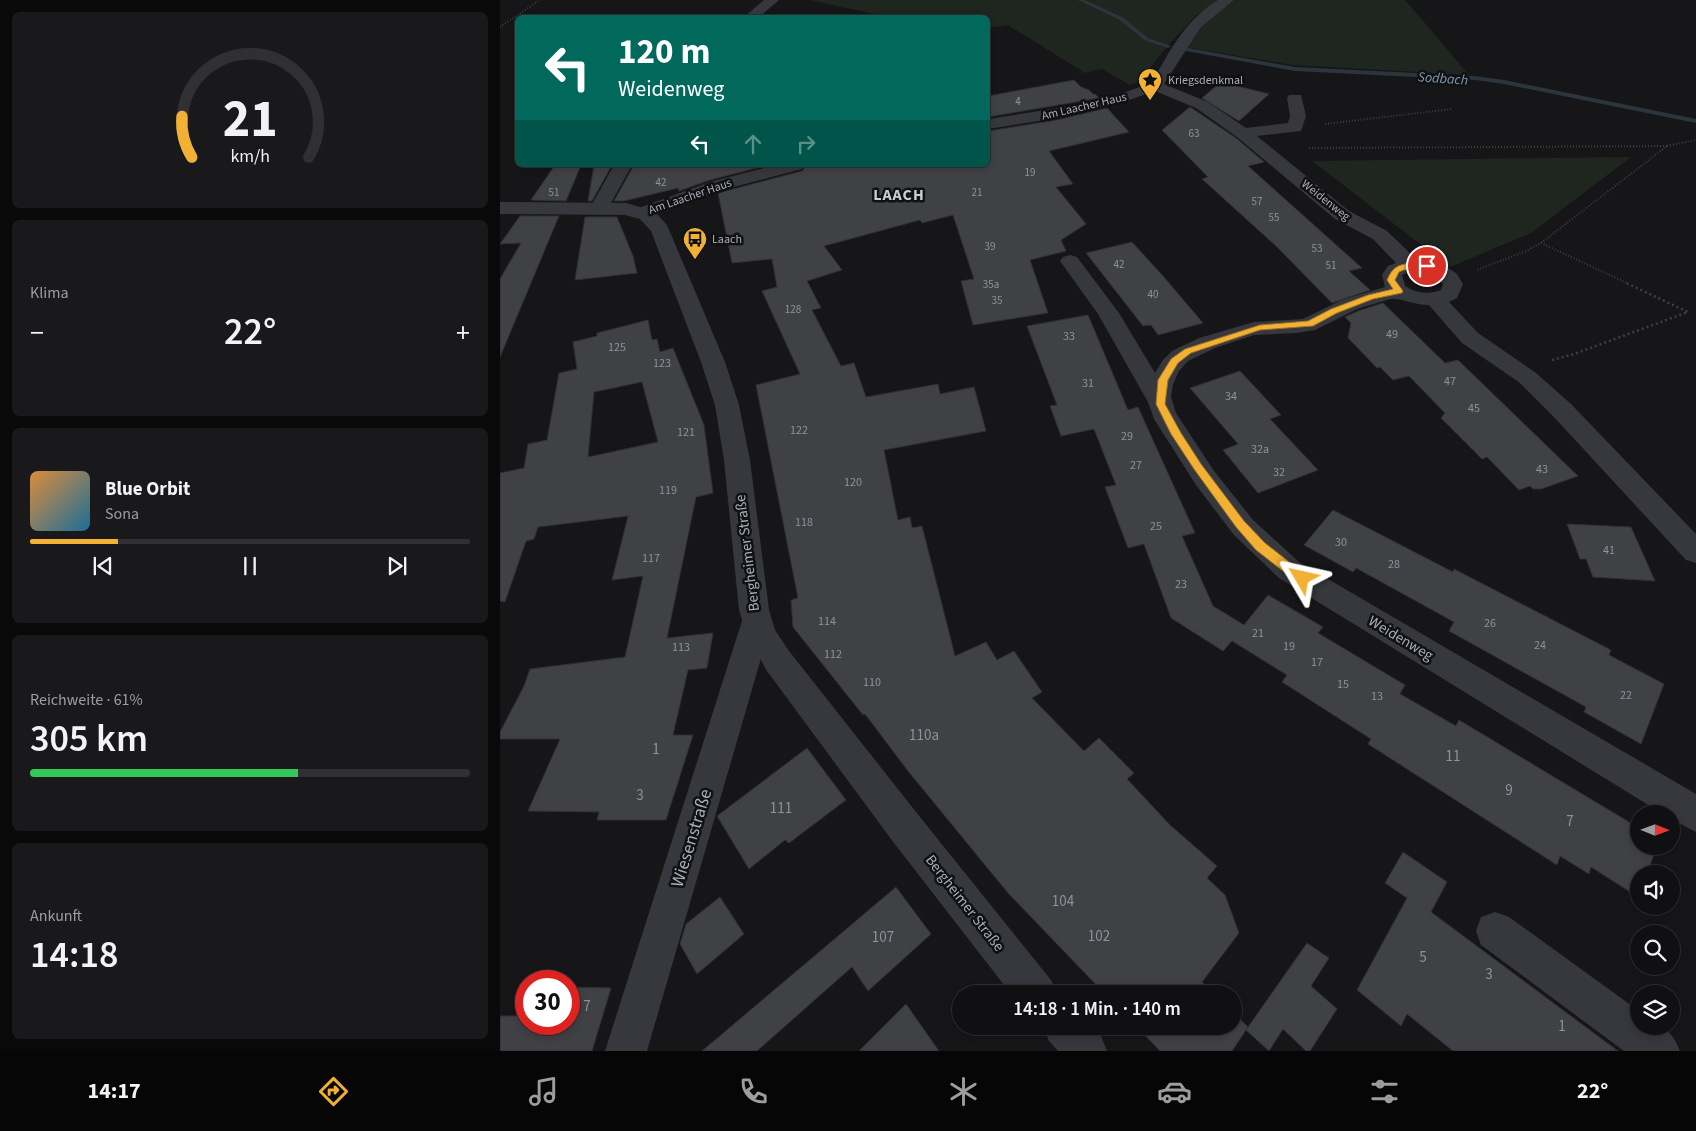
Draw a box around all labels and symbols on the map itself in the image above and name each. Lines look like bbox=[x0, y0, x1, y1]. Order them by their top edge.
place icon: Kriegsdenkmal bbox=[1137, 67, 1163, 101]
water label: Sodbach bbox=[1417, 67, 1469, 91]
place label: Kriegsdenkmal bbox=[1168, 72, 1243, 89]
street label: Am Laacher Haus bbox=[1040, 88, 1128, 125]
house number: 4 bbox=[1015, 94, 1021, 109]
house number: 63 bbox=[1189, 126, 1199, 141]
house number: 19 bbox=[1025, 165, 1035, 180]
street label: Am Laacher Haus bbox=[646, 174, 734, 219]
house number: 42 bbox=[656, 175, 666, 190]
street label: Weidenweg bbox=[1298, 176, 1354, 225]
district label: LAACH bbox=[873, 184, 925, 206]
house number: 51 bbox=[549, 185, 559, 200]
house number: 21 bbox=[972, 185, 982, 200]
house number: 57 bbox=[1252, 194, 1262, 209]
house number: 55 bbox=[1269, 210, 1279, 225]
bus stop icon: Laach bbox=[682, 226, 708, 260]
place label: Laach bbox=[712, 231, 742, 248]
house number: 39 bbox=[985, 239, 995, 254]
house number: 53 bbox=[1312, 241, 1322, 256]
pin bbox=[1406, 245, 1448, 287]
house number: 42 bbox=[1114, 257, 1124, 272]
house number: 51 bbox=[1326, 258, 1336, 273]
house number: 35a bbox=[983, 277, 999, 292]
house number: 40 bbox=[1148, 287, 1158, 302]
house number: 35 bbox=[992, 293, 1002, 308]
house number: 128 bbox=[785, 302, 802, 317]
house number: 49 bbox=[1386, 326, 1398, 343]
house number: 33 bbox=[1063, 328, 1075, 345]
house number: 125 bbox=[608, 339, 626, 356]
house number: 123 bbox=[653, 355, 671, 372]
house number: 47 bbox=[1444, 373, 1456, 390]
house number: 31 bbox=[1082, 375, 1094, 392]
house number: 34 bbox=[1225, 388, 1237, 405]
house number: 45 bbox=[1468, 400, 1480, 417]
house number: 122 bbox=[790, 422, 808, 439]
house number: 121 bbox=[677, 424, 695, 441]
house number: 29 bbox=[1121, 428, 1133, 445]
house number: 32a bbox=[1251, 441, 1269, 458]
house number: 27 bbox=[1130, 457, 1142, 474]
house number: 43 bbox=[1536, 461, 1548, 478]
house number: 32 bbox=[1273, 464, 1285, 481]
house number: 120 bbox=[844, 474, 862, 491]
house number: 119 bbox=[659, 482, 677, 499]
street label: Bergheimer Straße bbox=[730, 493, 765, 613]
house number: 118 bbox=[795, 514, 813, 531]
house number: 25 bbox=[1150, 518, 1162, 535]
house number: 30 bbox=[1335, 534, 1347, 551]
house number: 41 bbox=[1603, 542, 1615, 559]
house number: 117 bbox=[642, 550, 660, 567]
position arrow bbox=[1275, 551, 1327, 603]
house number: 28 bbox=[1388, 556, 1400, 573]
house number: 23 bbox=[1175, 576, 1187, 593]
street label: Weidenweg bbox=[1364, 611, 1438, 666]
house number: 114 bbox=[818, 613, 836, 630]
house number: 26 bbox=[1484, 615, 1496, 632]
house number: 21 bbox=[1252, 625, 1264, 642]
house number: 24 bbox=[1534, 637, 1546, 654]
house number: 19 bbox=[1283, 638, 1295, 655]
house number: 113 bbox=[672, 639, 690, 656]
house number: 112 bbox=[824, 646, 842, 663]
house number: 17 bbox=[1311, 654, 1323, 671]
house number: 110 bbox=[863, 674, 881, 691]
house number: 15 bbox=[1337, 676, 1349, 693]
house number: 22 bbox=[1620, 687, 1632, 704]
house number: 13 bbox=[1371, 688, 1383, 705]
house number: 110a bbox=[909, 725, 939, 746]
house number: 1 bbox=[652, 739, 660, 760]
house number: 11 bbox=[1446, 746, 1460, 767]
house number: 9 bbox=[1505, 780, 1513, 801]
house number: 3 bbox=[636, 785, 644, 806]
street label: Wiesenstraße bbox=[665, 786, 718, 890]
house number: 111 bbox=[770, 798, 792, 819]
north arrow bbox=[1630, 805, 1680, 855]
house number: 7 bbox=[1566, 811, 1574, 832]
street label: Bergheimer Straße bbox=[920, 851, 1009, 956]
house number: 104 bbox=[1052, 891, 1075, 912]
house number: 102 bbox=[1088, 926, 1110, 947]
house number: 107 bbox=[872, 927, 894, 948]
house number: 5 bbox=[1419, 947, 1427, 968]
house number: 3 bbox=[1485, 964, 1493, 985]
speed limit sign: 30 bbox=[515, 970, 580, 1035]
house number: 7 bbox=[583, 996, 591, 1017]
house number: 1 bbox=[1558, 1016, 1566, 1037]

